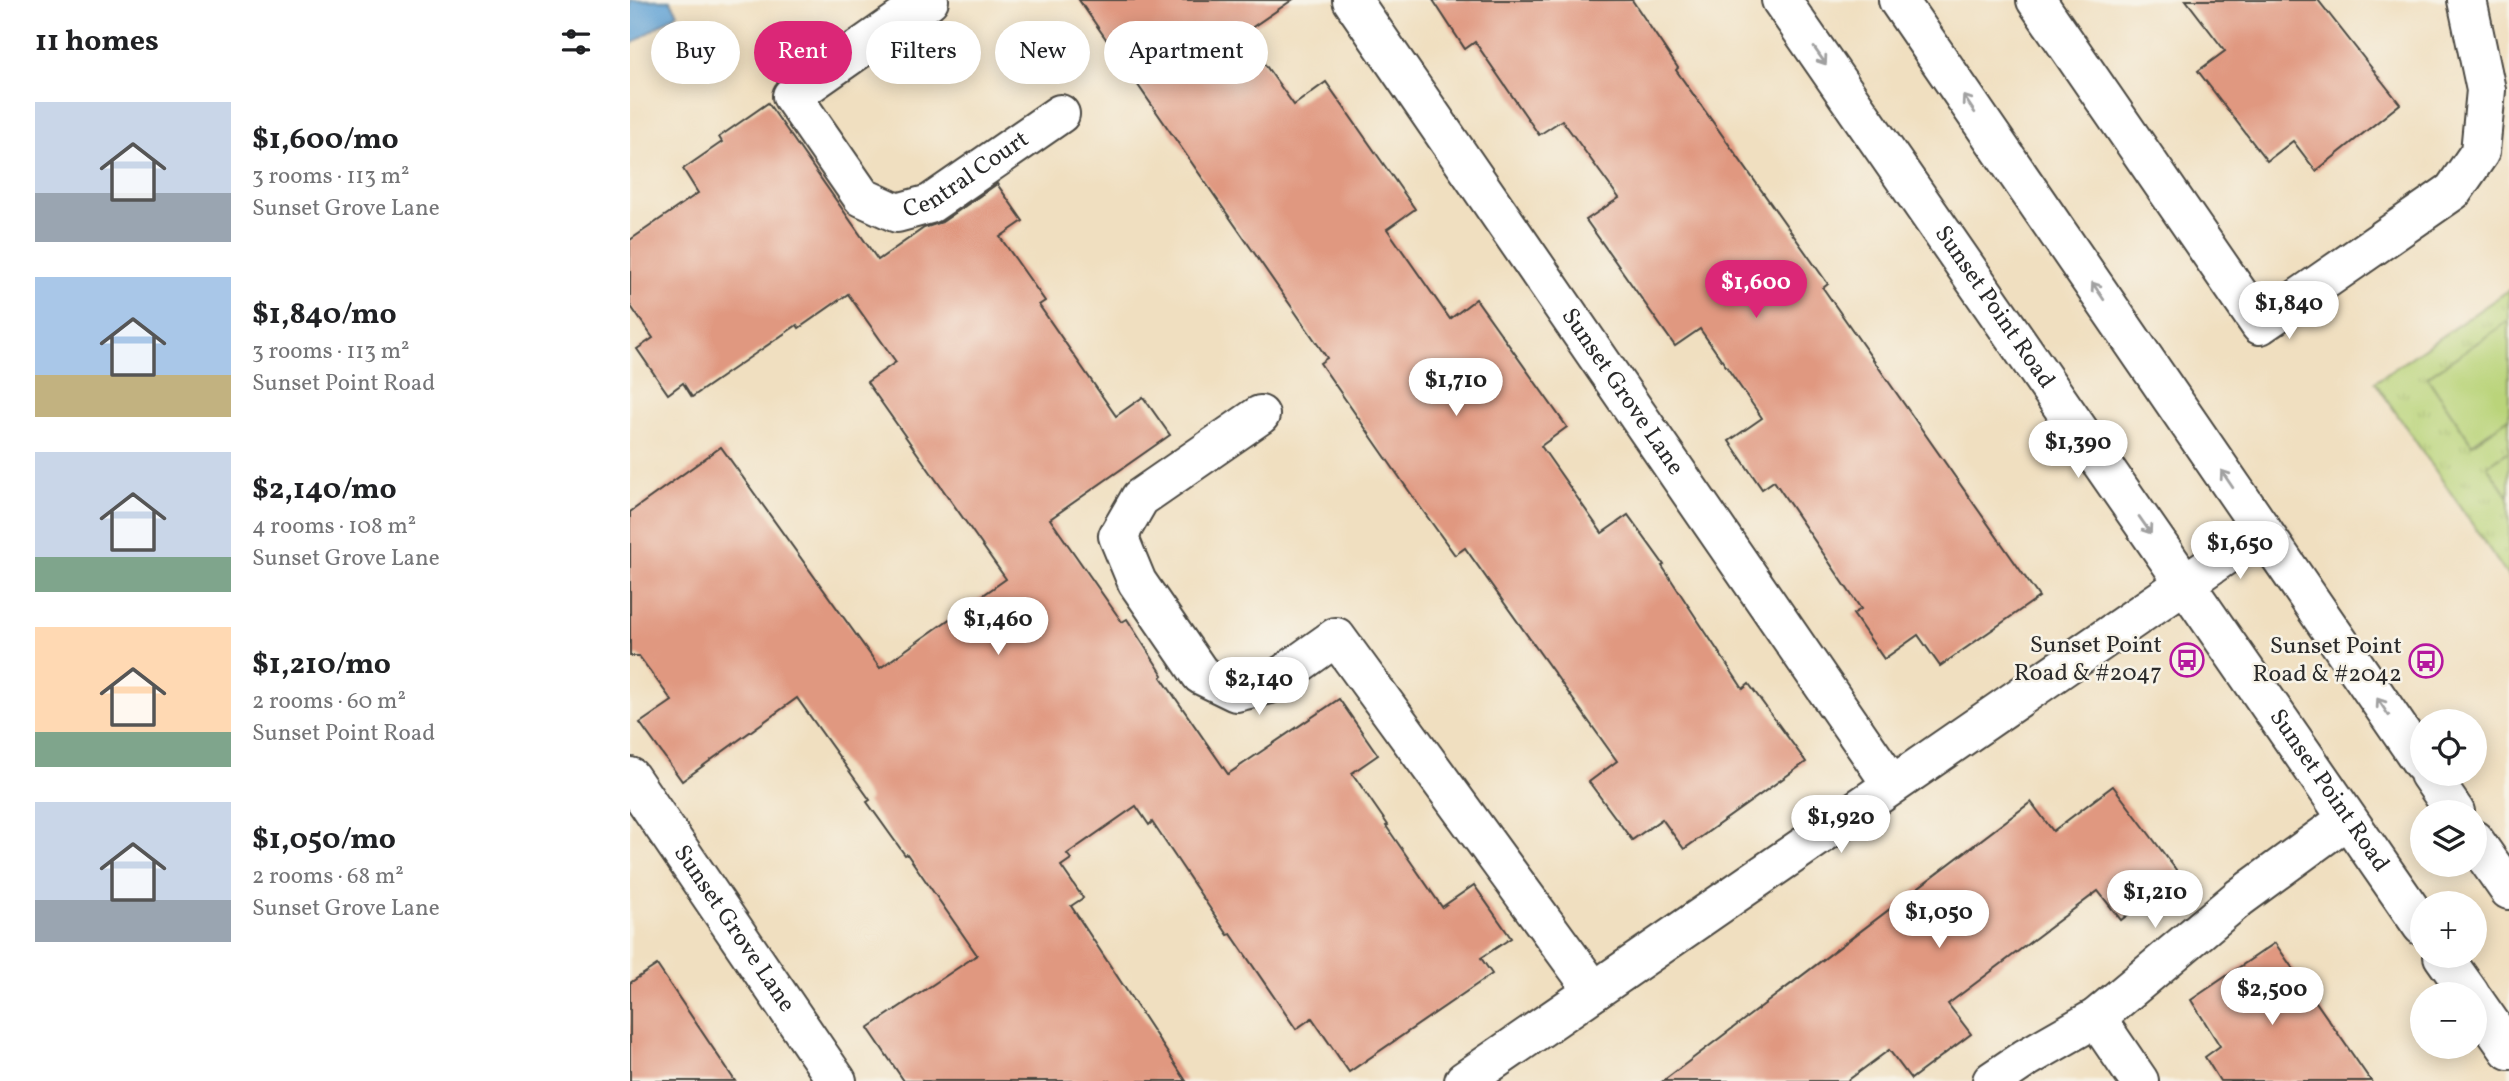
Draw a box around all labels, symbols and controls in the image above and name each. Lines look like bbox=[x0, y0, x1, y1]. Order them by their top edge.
text: 11 homes bbox=[35, 21, 159, 63]
chip: Buy bbox=[651, 21, 740, 84]
chip: Rent bbox=[754, 21, 852, 84]
chip: Filters bbox=[866, 21, 981, 84]
chip: New bbox=[995, 21, 1090, 84]
chip: Apartment bbox=[1104, 21, 1268, 84]
icon: filters bbox=[557, 23, 595, 61]
one-way arrow bbox=[1813, 46, 1827, 65]
one-way arrow bbox=[1962, 95, 1977, 114]
text: $1,600/mo bbox=[252, 119, 399, 161]
street label: Central Court bbox=[899, 123, 1036, 228]
icon: home bbox=[91, 130, 175, 214]
text: 3 rooms · 113 m² bbox=[252, 161, 410, 193]
text: Sunset Grove Lane bbox=[252, 193, 440, 225]
street label: Sunset Point Road bbox=[1925, 219, 2062, 396]
pin: $1,600 bbox=[1699, 260, 1813, 320]
text: $1,600 bbox=[1721, 267, 1791, 299]
one-way arrow bbox=[2091, 282, 2105, 302]
pin: $1,840 bbox=[2232, 282, 2346, 341]
text: $1,840 bbox=[2255, 288, 2323, 320]
text: $1,840/mo bbox=[252, 294, 397, 336]
street label: Sunset Grove Lane bbox=[1552, 302, 1691, 483]
icon: home bbox=[91, 305, 175, 389]
text: 3 rooms · 113 m² bbox=[252, 336, 410, 368]
pin: $1,710 bbox=[1399, 358, 1513, 418]
text: $1,710 bbox=[1425, 365, 1487, 397]
text: Sunset Point Road bbox=[252, 368, 435, 400]
pin: $1,390 bbox=[2021, 420, 2135, 480]
text: $1,390 bbox=[2045, 427, 2111, 459]
text: $2,140/mo bbox=[252, 469, 397, 511]
one-way arrow bbox=[2220, 470, 2234, 489]
icon: home bbox=[91, 480, 175, 564]
text: 4 rooms · 108 m² bbox=[252, 511, 416, 543]
one-way arrow bbox=[2138, 515, 2152, 534]
pin: $1,650 bbox=[2183, 522, 2297, 581]
text: $1,650 bbox=[2207, 528, 2273, 560]
text: Sunset Grove Lane bbox=[252, 543, 440, 575]
pin: $1,460 bbox=[941, 598, 1055, 657]
text: $1,460 bbox=[963, 604, 1033, 636]
place label: Sunset Point Road & #2047 bbox=[2014, 629, 2162, 691]
place label: Sunset Point Road & #2042 bbox=[2253, 630, 2402, 692]
bus stop icon: Sunset Point Road & #2047 bbox=[2168, 641, 2206, 679]
bus stop icon: Sunset Point Road & #2042 bbox=[2407, 642, 2445, 680]
text: $1,210/mo bbox=[252, 644, 391, 686]
icon: home bbox=[91, 655, 175, 739]
pin: $2,140 bbox=[1202, 658, 1316, 717]
text: $2,140 bbox=[1225, 664, 1293, 696]
text: 2 rooms · 60 m² bbox=[252, 686, 406, 718]
one-way arrow bbox=[2376, 698, 2390, 717]
street label: Sunset Point Road bbox=[2260, 703, 2397, 879]
map controls bbox=[2410, 709, 2487, 1059]
button: locate bbox=[2410, 709, 2487, 786]
text: Sunset Point Road bbox=[252, 718, 435, 750]
pin: $1,920 bbox=[1784, 796, 1898, 855]
button: layers bbox=[2410, 800, 2487, 877]
text: $1,920 bbox=[1807, 802, 1875, 834]
text: $1,050/mo bbox=[252, 819, 396, 861]
icon: home bbox=[91, 830, 175, 914]
street label: Sunset Grove Lane bbox=[664, 839, 803, 1020]
text: 2 rooms · 68 m² bbox=[252, 861, 404, 893]
pin: $1,210 bbox=[2098, 870, 2212, 930]
text: $1,210 bbox=[2123, 877, 2187, 909]
pin: $1,050 bbox=[1882, 890, 1996, 950]
button: + bbox=[2410, 891, 2487, 968]
text: Sunset Grove Lane bbox=[252, 893, 440, 925]
text: $1,050 bbox=[1905, 897, 1973, 929]
pin: $2,500 bbox=[2215, 968, 2329, 1027]
text: $2,500 bbox=[2237, 974, 2307, 1006]
button: − bbox=[2410, 982, 2487, 1059]

